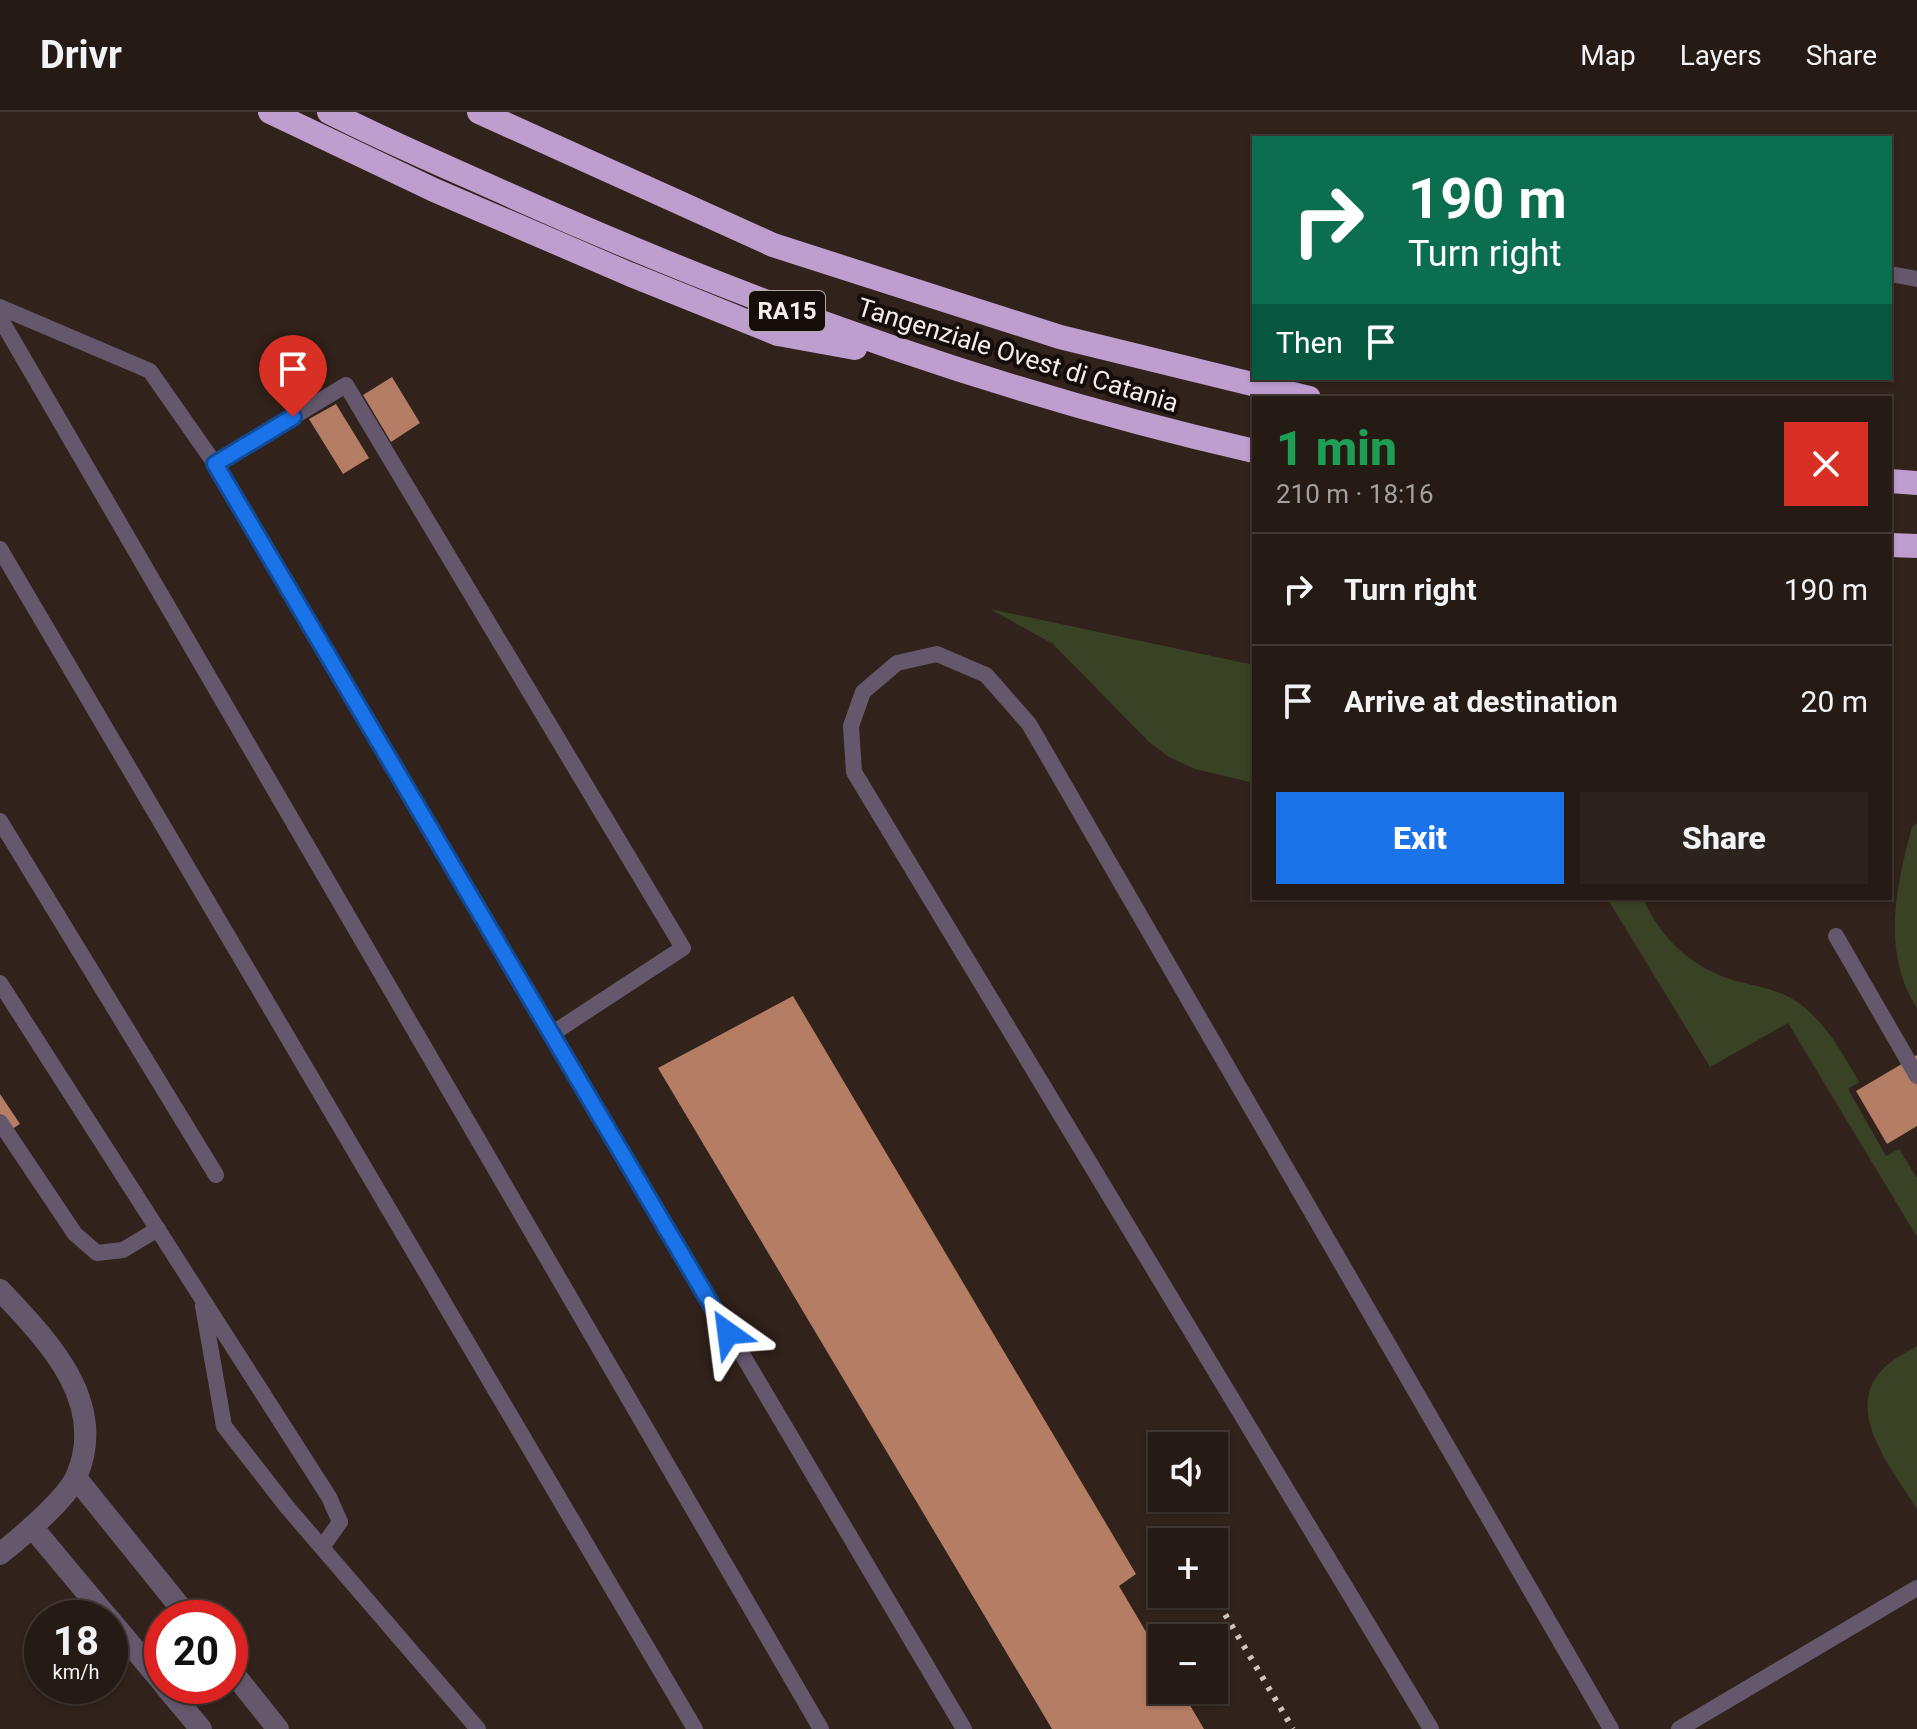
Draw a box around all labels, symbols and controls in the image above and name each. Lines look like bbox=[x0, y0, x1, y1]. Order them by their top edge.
text: Drivr bbox=[40, 33, 122, 77]
text: Map bbox=[1580, 39, 1636, 72]
text: Layers bbox=[1680, 39, 1762, 72]
text: Share bbox=[1806, 39, 1877, 72]
text: 190 m bbox=[1408, 166, 1567, 232]
icon: right bbox=[1276, 168, 1380, 272]
text: Turn right bbox=[1408, 233, 1561, 275]
road number: RA15 bbox=[749, 291, 825, 331]
street label: Tangenziale Ovest di Catania bbox=[854, 292, 1182, 418]
icon: arrive bbox=[1359, 320, 1403, 364]
text: Then bbox=[1276, 325, 1343, 360]
pin bbox=[259, 335, 327, 417]
icon: arrive bbox=[271, 347, 315, 391]
text: 1 min bbox=[1276, 420, 1397, 477]
button: close bbox=[1784, 422, 1868, 506]
text: 210 m · 18:16 bbox=[1276, 479, 1434, 509]
icon: right bbox=[1276, 567, 1320, 611]
text: Turn right bbox=[1344, 572, 1477, 607]
text: 190 m bbox=[1784, 572, 1868, 607]
icon: arrive bbox=[1276, 679, 1320, 723]
text: Arrive at destination bbox=[1344, 684, 1618, 719]
text: 20 m bbox=[1801, 684, 1868, 719]
button: Exit bbox=[1276, 792, 1564, 884]
button: Share bbox=[1580, 792, 1868, 884]
position arrow bbox=[686, 1291, 770, 1375]
map controls bbox=[1148, 1432, 1228, 1704]
button: sound bbox=[1148, 1432, 1228, 1512]
button: + bbox=[1148, 1528, 1228, 1608]
speed limit sign: 20 bbox=[144, 1600, 248, 1704]
text: 18 bbox=[53, 1618, 99, 1665]
button: − bbox=[1148, 1624, 1228, 1704]
text: km/h bbox=[53, 1660, 99, 1684]

